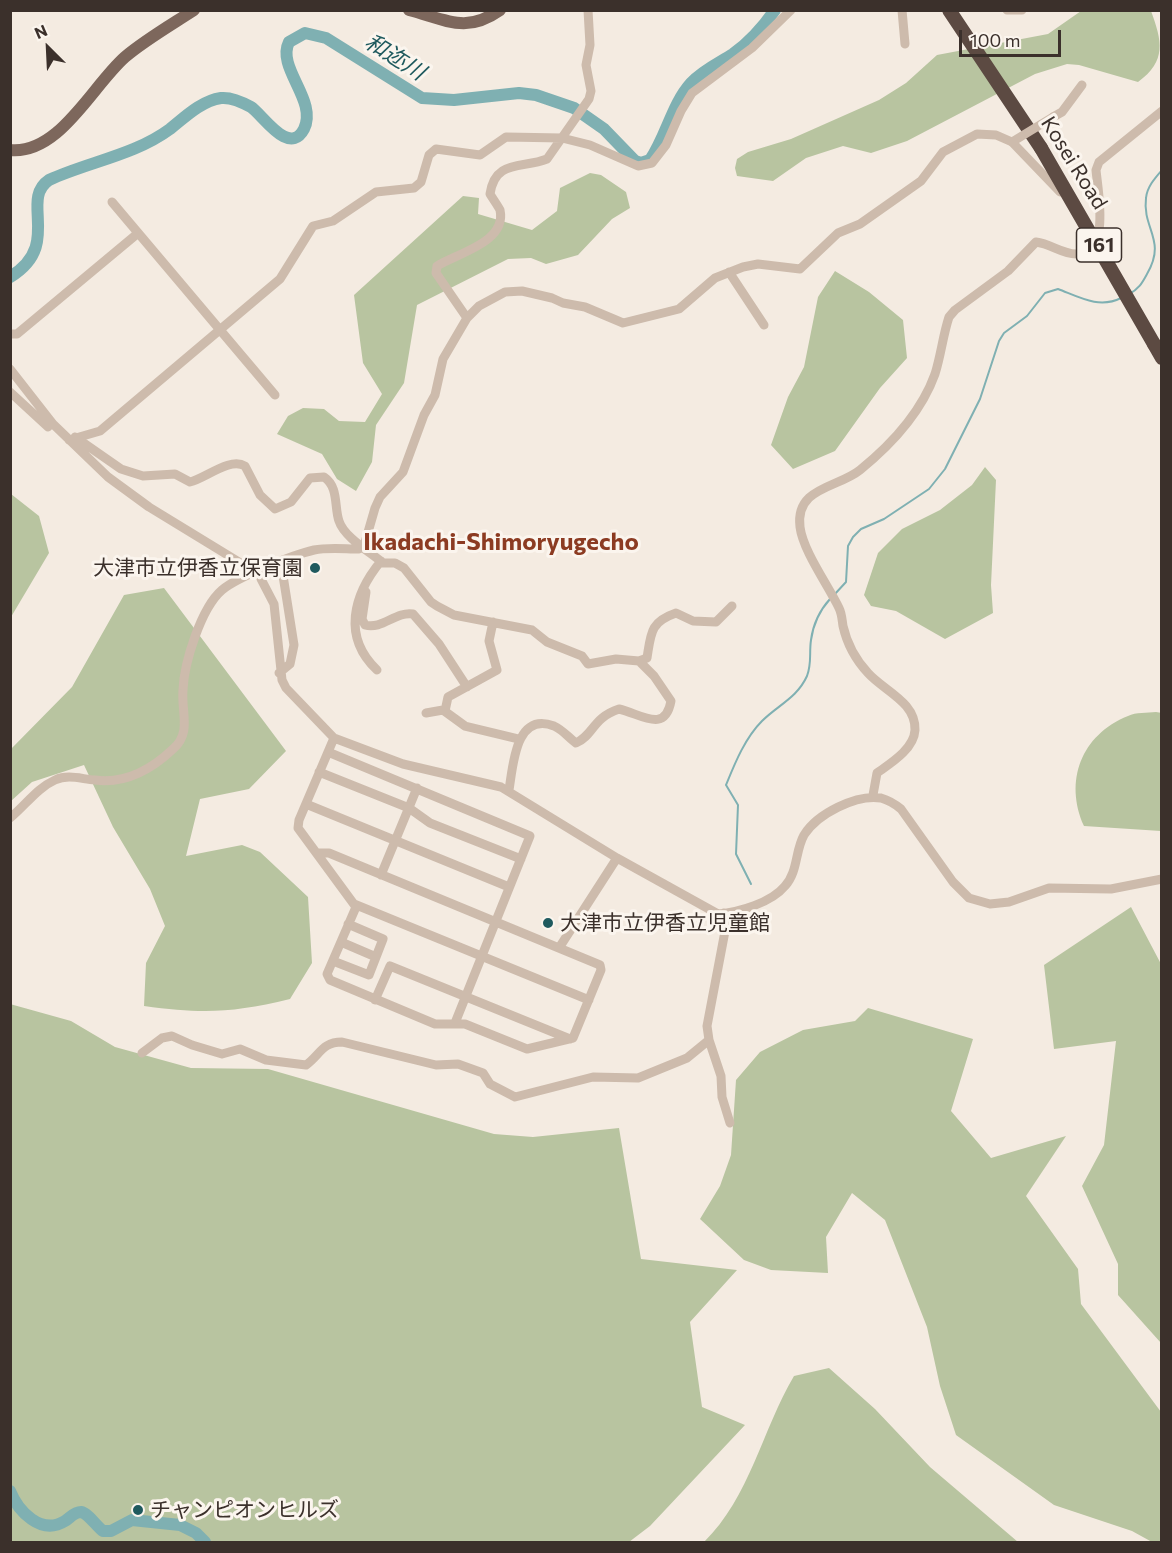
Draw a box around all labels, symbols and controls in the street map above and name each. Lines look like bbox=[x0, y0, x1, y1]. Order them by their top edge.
north arrow bbox=[18, 18, 78, 78]
scale bar bbox=[962, 18, 1064, 56]
text: N bbox=[31, 20, 50, 42]
water label: 和迩川 bbox=[360, 28, 430, 86]
text: 100 m bbox=[970, 29, 1020, 51]
street label: Kosei Road bbox=[1036, 112, 1112, 214]
road number: 161 bbox=[1076, 228, 1122, 262]
district label: Ikadachi-Shimoryugecho bbox=[363, 528, 639, 556]
place label: 大津市立伊香立保育園 bbox=[93, 555, 303, 581]
marker: 大津市立伊香立保育園 bbox=[308, 561, 322, 575]
place label: 大津市立伊香立児童館 bbox=[560, 910, 770, 936]
marker: 大津市立伊香立児童館 bbox=[541, 916, 555, 930]
place label: チャンピオンヒルズ bbox=[150, 1497, 339, 1523]
marker: チャンピオンヒルズ bbox=[131, 1503, 145, 1517]

